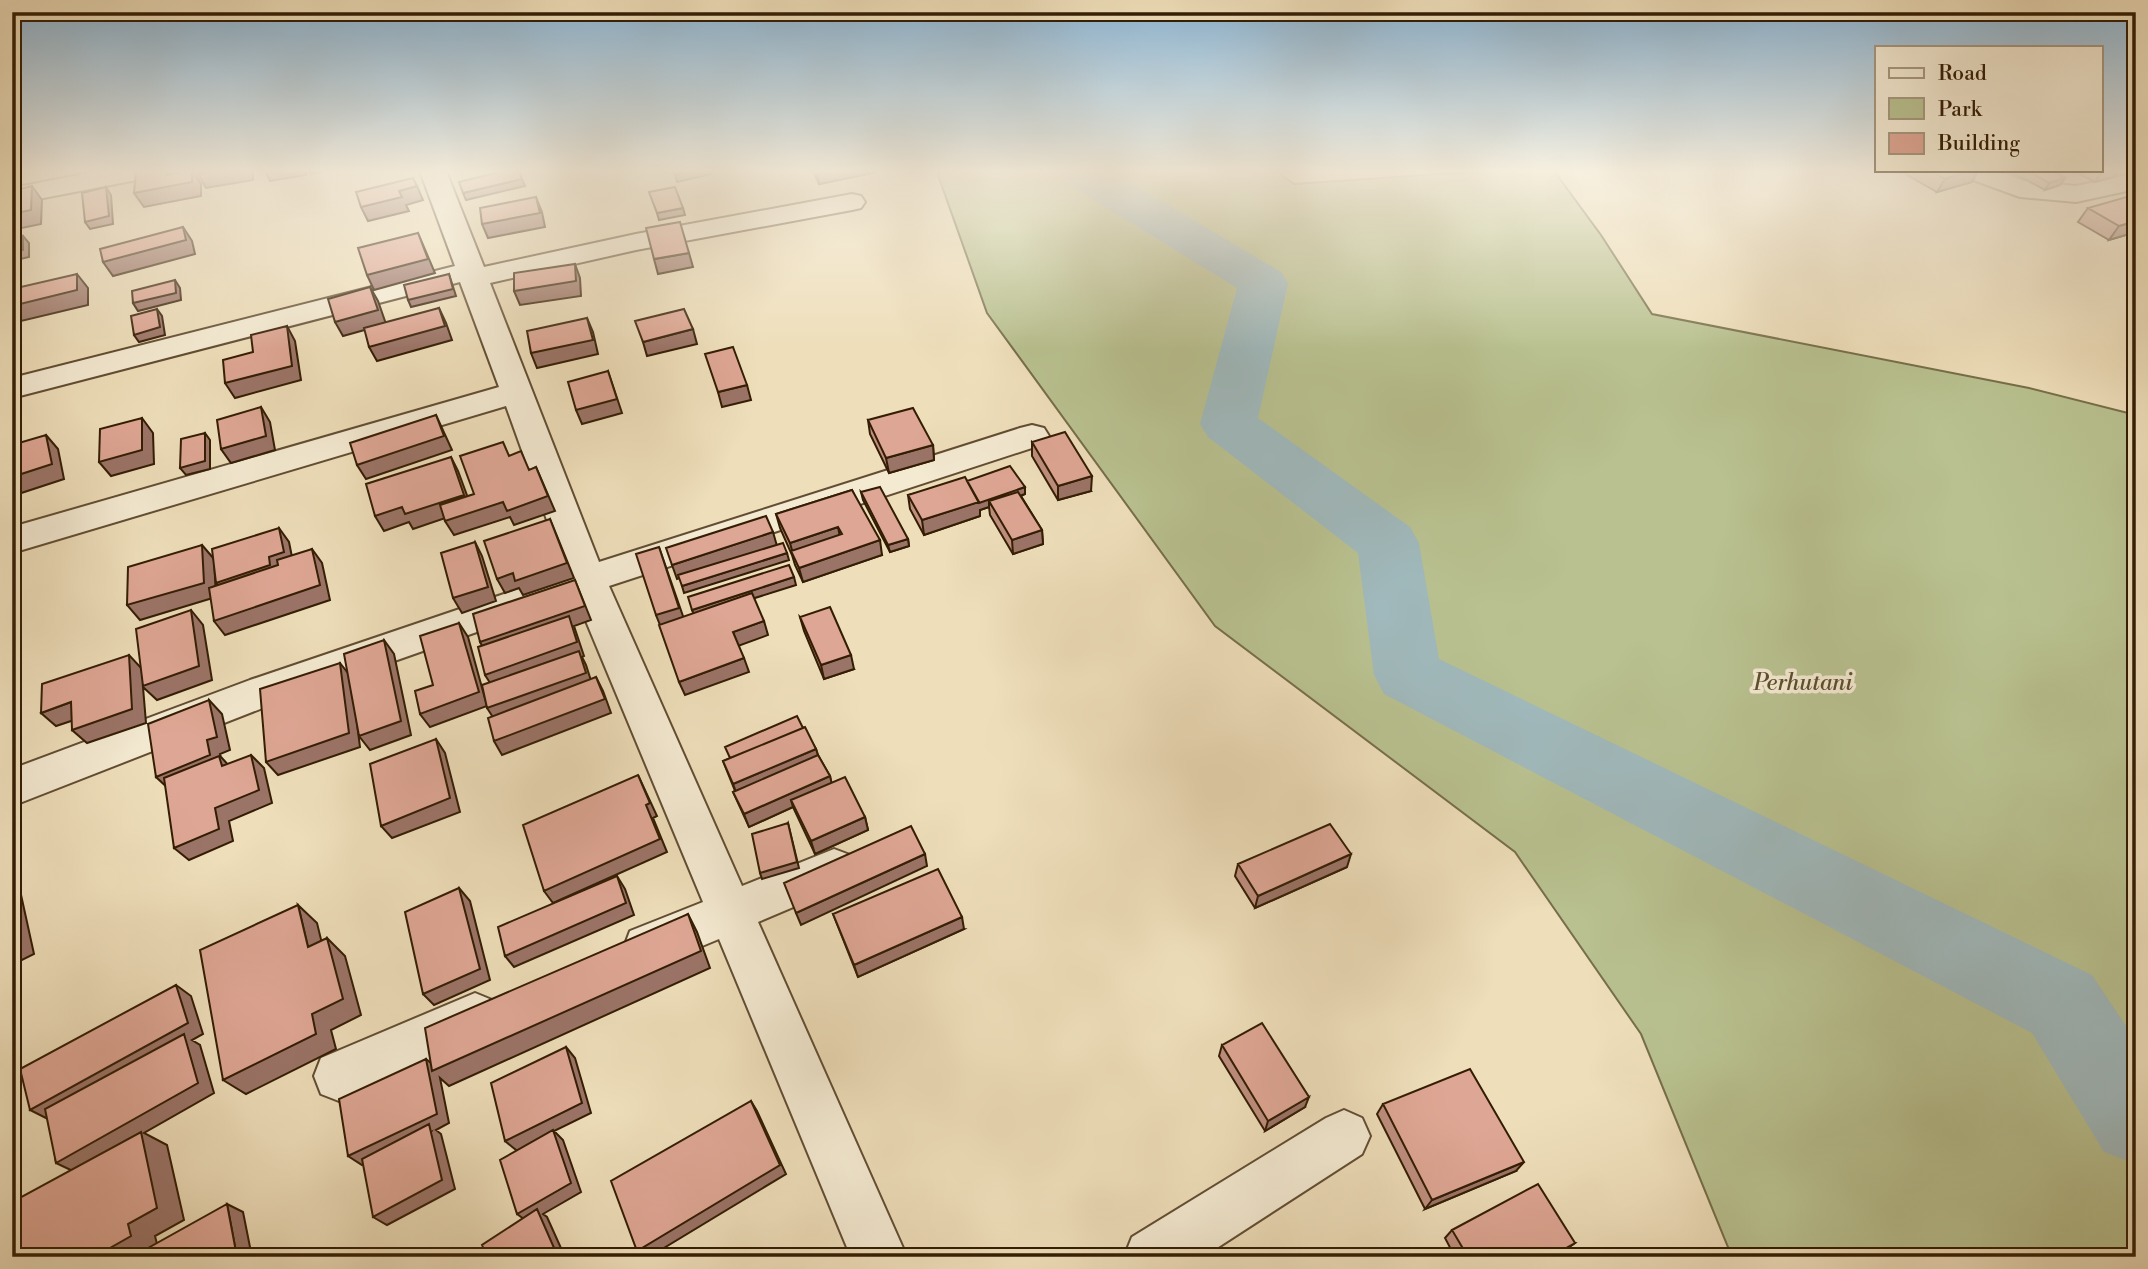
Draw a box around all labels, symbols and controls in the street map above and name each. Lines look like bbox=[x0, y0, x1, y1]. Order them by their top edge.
legend bbox=[1875, 46, 2102, 172]
text: Road bbox=[1938, 61, 1987, 87]
text: Park bbox=[1938, 97, 1983, 123]
text: Building bbox=[1937, 131, 2020, 157]
park label: Perhutani bbox=[1752, 669, 1853, 697]

